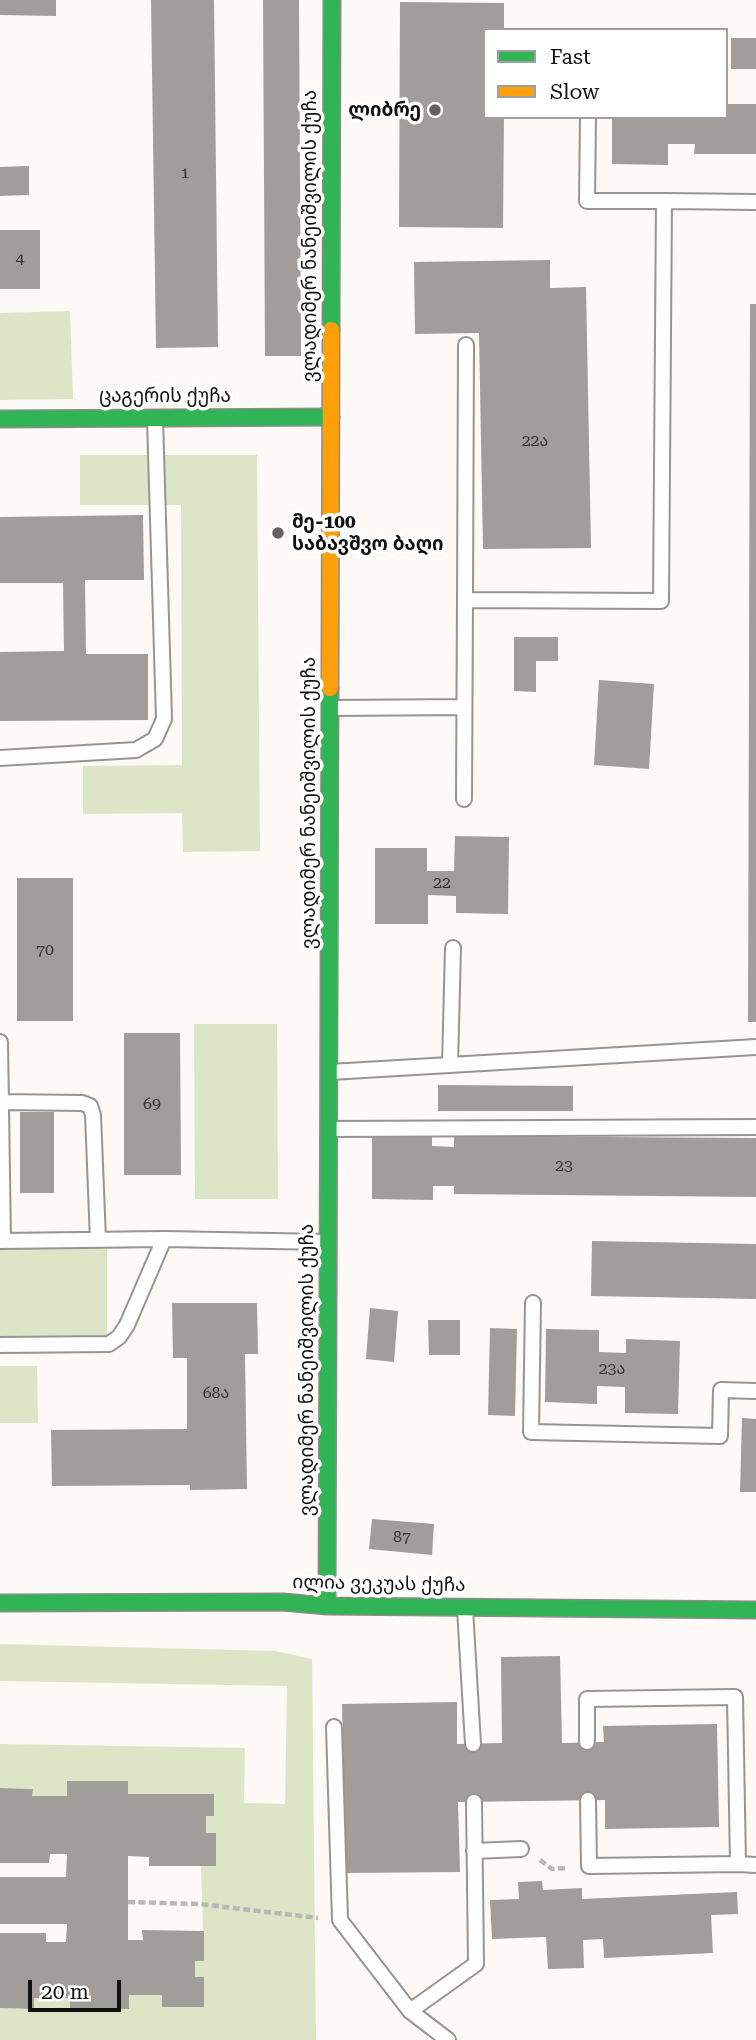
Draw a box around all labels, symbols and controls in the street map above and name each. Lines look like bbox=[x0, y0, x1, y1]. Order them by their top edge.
legend bbox=[483, 28, 728, 119]
text: Fast bbox=[550, 45, 591, 69]
text: Slow bbox=[550, 80, 599, 104]
street label: ვლადიმერ ნანეიშვილის ქუჩა bbox=[299, 90, 321, 382]
place label: ლიბრე bbox=[348, 99, 421, 121]
marker: ლიბრე bbox=[427, 102, 443, 118]
house number: 1 bbox=[181, 163, 189, 183]
house number: 4 bbox=[16, 249, 24, 269]
street label: ცაგერის ქუჩა bbox=[99, 385, 231, 407]
house number: 22ა bbox=[522, 431, 548, 451]
place label: მე-100 საბავშვო ბაღი bbox=[292, 511, 443, 555]
marker: მე-100 საბავშვო ბაღი bbox=[270, 525, 286, 541]
street label: ვლადიმერ ნანეიშვილის ქუჩა bbox=[298, 657, 320, 949]
house number: 22 bbox=[433, 873, 451, 893]
house number: 70 bbox=[36, 940, 54, 960]
house number: 69 bbox=[143, 1094, 161, 1114]
house number: 23 bbox=[555, 1156, 573, 1176]
street label: ვლადიმერ ნანეიშვილის ქუჩა bbox=[296, 1224, 318, 1516]
house number: 23ა bbox=[599, 1359, 625, 1379]
house number: 68ა bbox=[203, 1383, 229, 1403]
house number: 87 bbox=[393, 1527, 411, 1547]
street label: ილია ვეკუას ქუჩა bbox=[292, 1571, 466, 1597]
scale bar bbox=[32, 1966, 124, 2010]
text: 20 m bbox=[41, 1980, 89, 2004]

